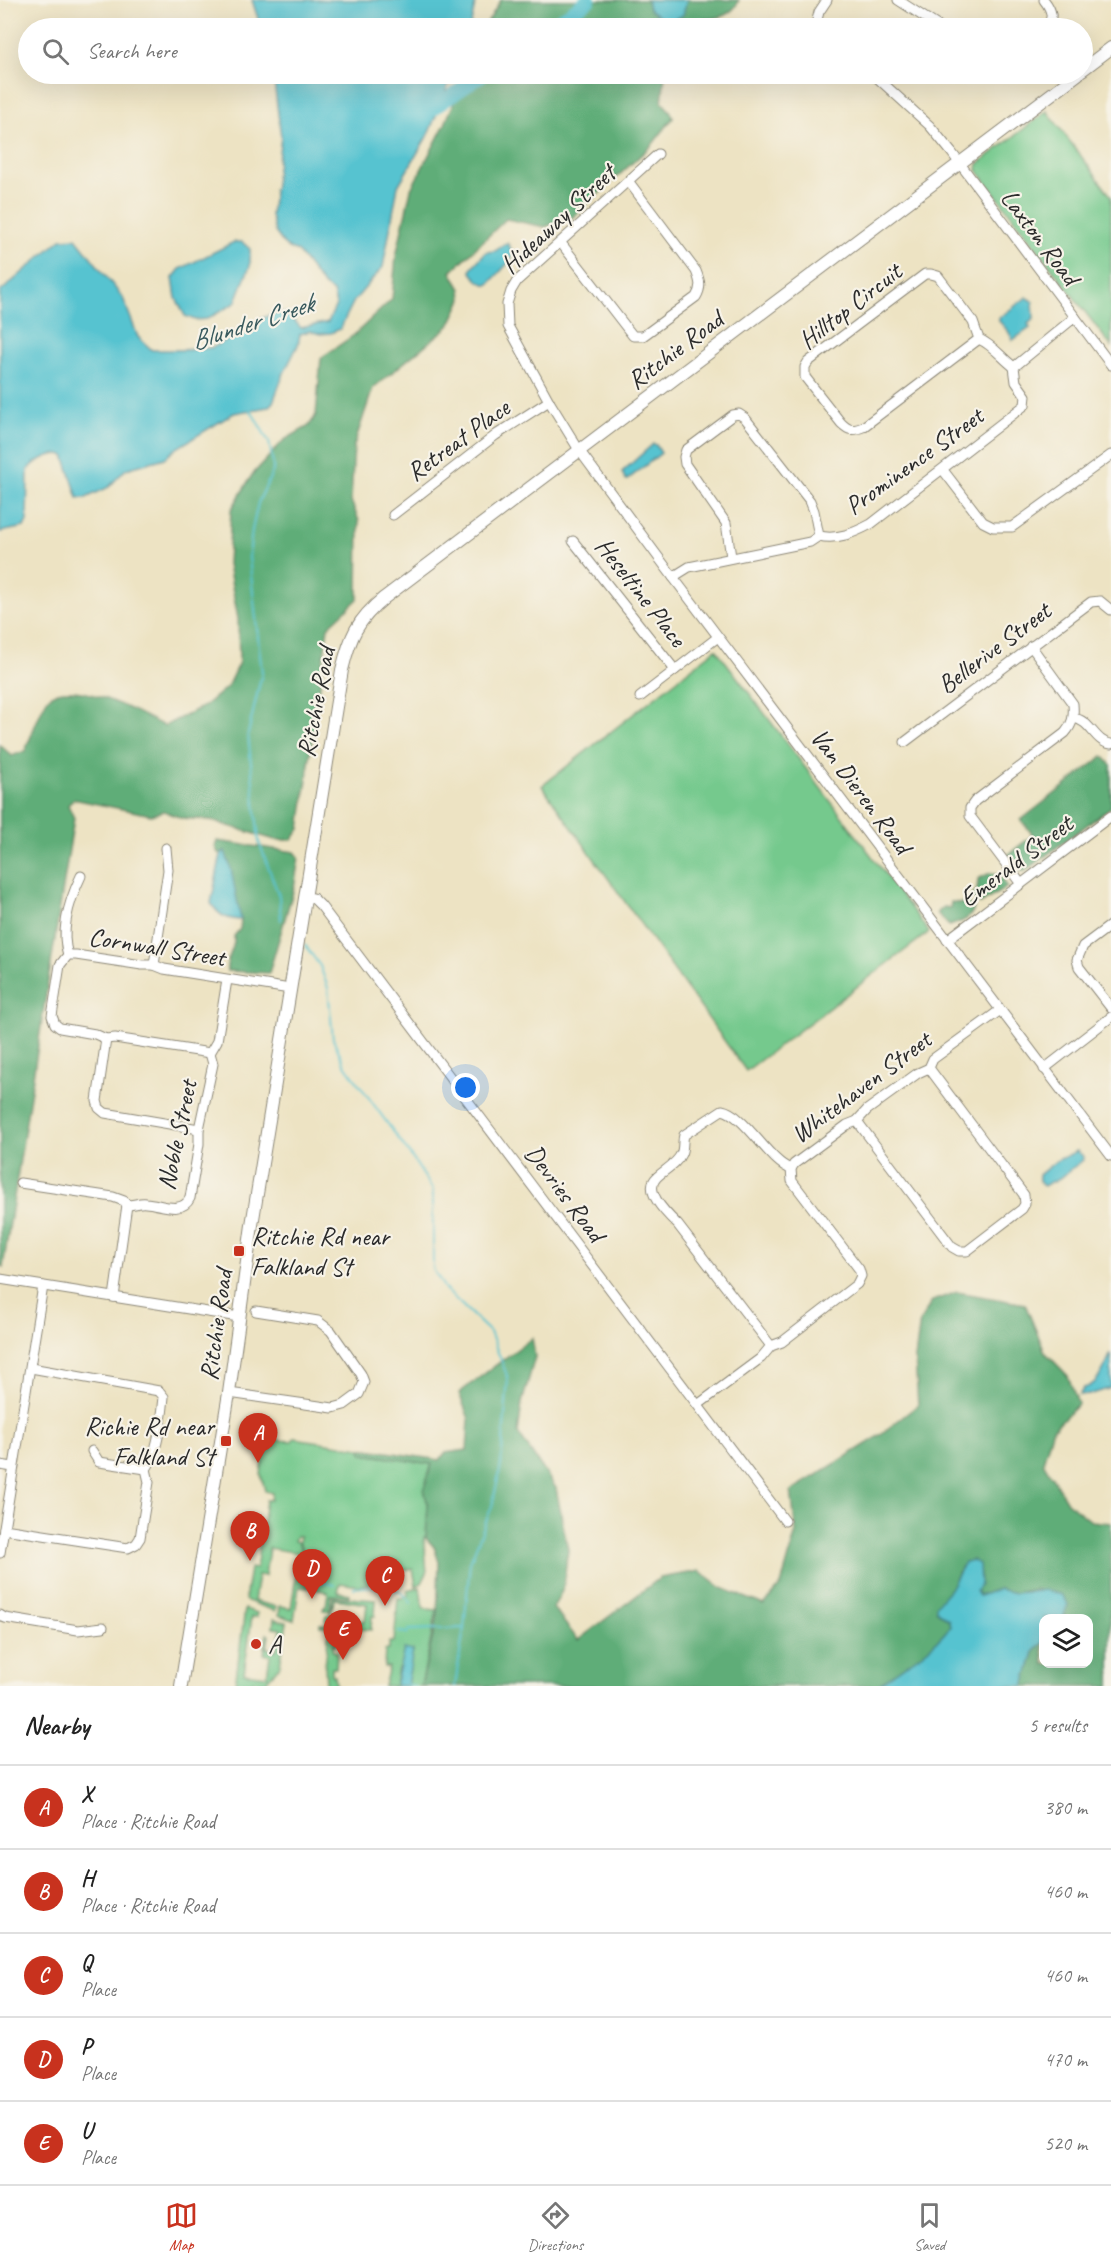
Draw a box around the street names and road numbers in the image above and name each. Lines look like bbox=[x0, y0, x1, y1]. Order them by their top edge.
street label: Hideaway Street bbox=[493, 155, 625, 281]
street label: Laxton Road bbox=[993, 183, 1089, 295]
street label: Hilltop Circuit bbox=[792, 254, 910, 356]
street label: Ritchie Road bbox=[621, 301, 732, 397]
street label: Retreat Place bbox=[400, 391, 517, 489]
street label: Prominence Street bbox=[838, 398, 992, 522]
street label: Heseltine Place bbox=[588, 531, 695, 654]
street label: Bellerive Street bbox=[931, 593, 1059, 701]
street label: Ritchie Road bbox=[289, 640, 344, 760]
street label: Van Dieren Road bbox=[803, 722, 921, 863]
street label: Emerald Street bbox=[953, 806, 1081, 914]
street label: Cornwall Street bbox=[86, 920, 230, 974]
street label: Whitehaven Street bbox=[784, 1022, 940, 1150]
street label: Noble Street bbox=[149, 1075, 205, 1193]
street label: Devries Road bbox=[518, 1138, 615, 1251]
street label: Ritchie Road bbox=[192, 1264, 241, 1383]

